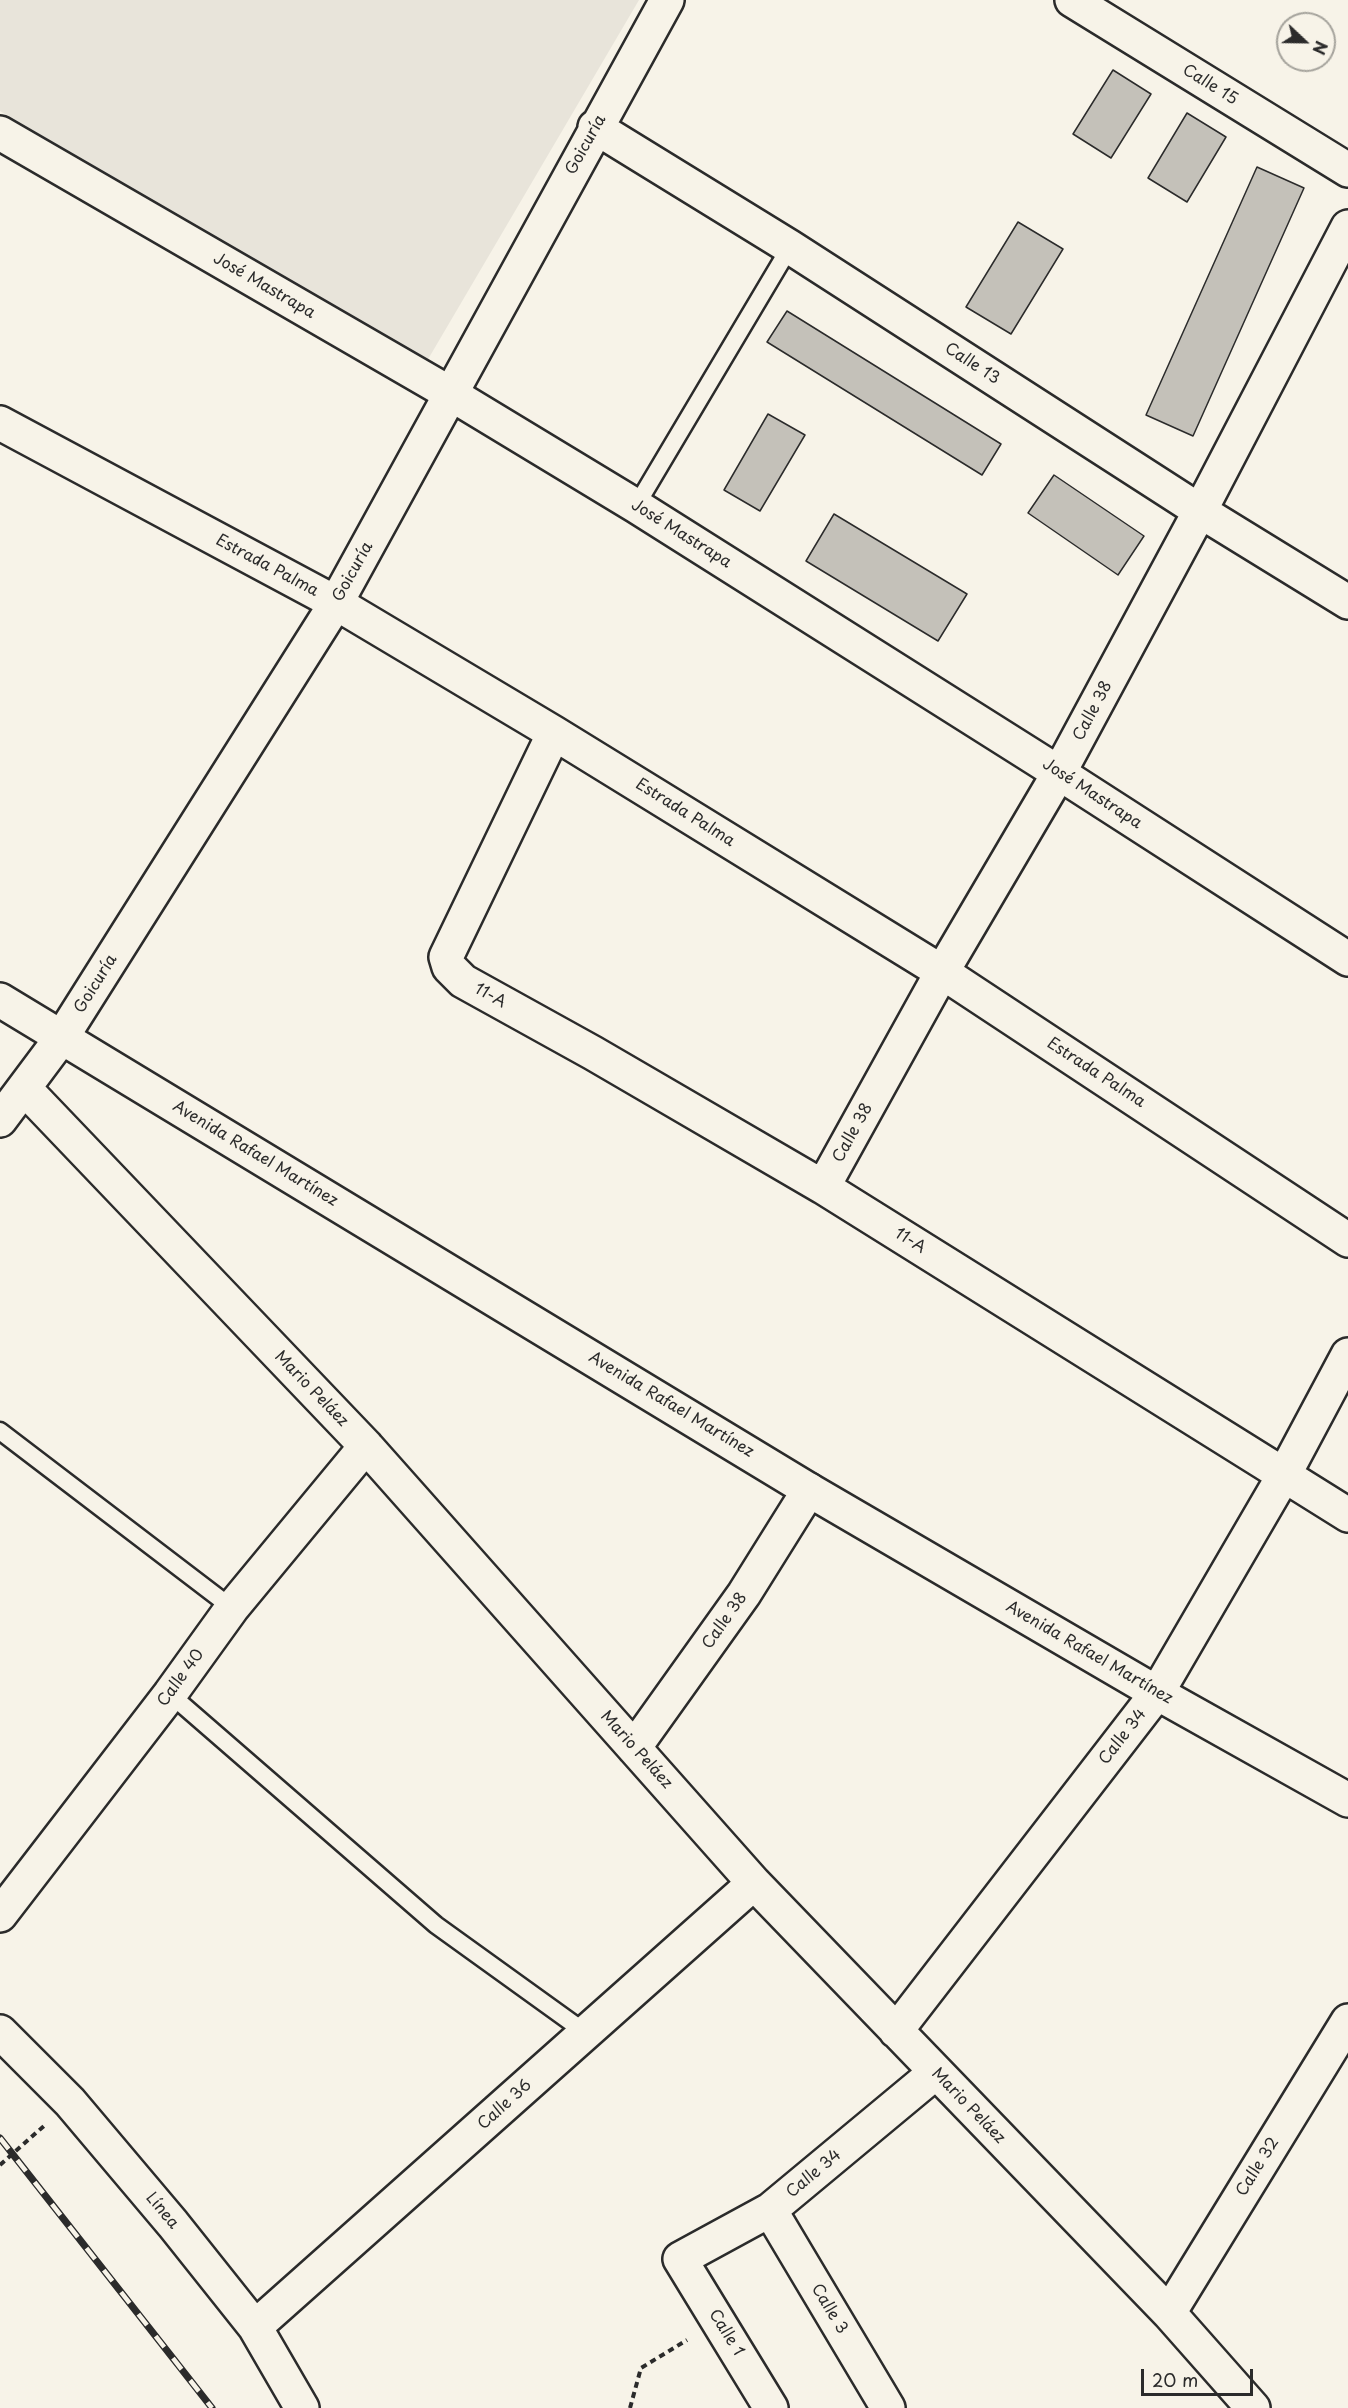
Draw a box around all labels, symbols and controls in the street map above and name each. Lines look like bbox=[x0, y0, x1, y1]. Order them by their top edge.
north arrow bbox=[1276, 12, 1336, 72]
text: N bbox=[1307, 38, 1334, 58]
street label: Calle 15 bbox=[1179, 61, 1241, 109]
street label: Goicuría bbox=[562, 112, 610, 178]
street label: José Mastrapa bbox=[210, 249, 318, 323]
street label: Calle 13 bbox=[941, 339, 1003, 389]
street label: José Mastrapa bbox=[627, 496, 735, 572]
street label: Estrada Palma bbox=[212, 531, 322, 601]
street label: Goicuría bbox=[329, 539, 377, 605]
street label: Calle 38 bbox=[1069, 678, 1117, 744]
street label: José Mastrapa bbox=[1039, 755, 1145, 833]
street label: Estrada Palma bbox=[632, 775, 738, 851]
street label: Goicuría bbox=[70, 951, 122, 1017]
street label: 11-A bbox=[471, 980, 509, 1012]
street label: Estrada Palma bbox=[1043, 1034, 1149, 1112]
street label: Avenida Rafael Martínez bbox=[169, 1097, 341, 1211]
street label: Calle 38 bbox=[829, 1100, 877, 1166]
street label: 11-A bbox=[891, 1224, 929, 1258]
street label: Mario Peláez bbox=[270, 1347, 352, 1431]
street label: Avenida Rafael Martínez bbox=[585, 1348, 757, 1462]
street label: Calle 38 bbox=[699, 1589, 751, 1653]
street label: Avenida Rafael Martínez bbox=[1002, 1597, 1176, 1709]
street label: Calle 40 bbox=[154, 1645, 208, 1711]
street label: Calle 34 bbox=[1095, 1705, 1151, 1769]
street label: Mario Peláez bbox=[596, 1707, 676, 1793]
street label: Mario Peláez bbox=[927, 2064, 1009, 2148]
street label: Calle 36 bbox=[474, 2076, 536, 2134]
street label: Calle 32 bbox=[1232, 2134, 1284, 2200]
street label: Calle 34 bbox=[783, 2146, 845, 2202]
street label: Línea bbox=[141, 2189, 183, 2233]
street label: Calle 3 bbox=[807, 2281, 851, 2337]
street label: Calle 1 bbox=[704, 2306, 748, 2360]
scale bar bbox=[1144, 2357, 1256, 2395]
text: 20 m bbox=[1152, 2366, 1198, 2393]

